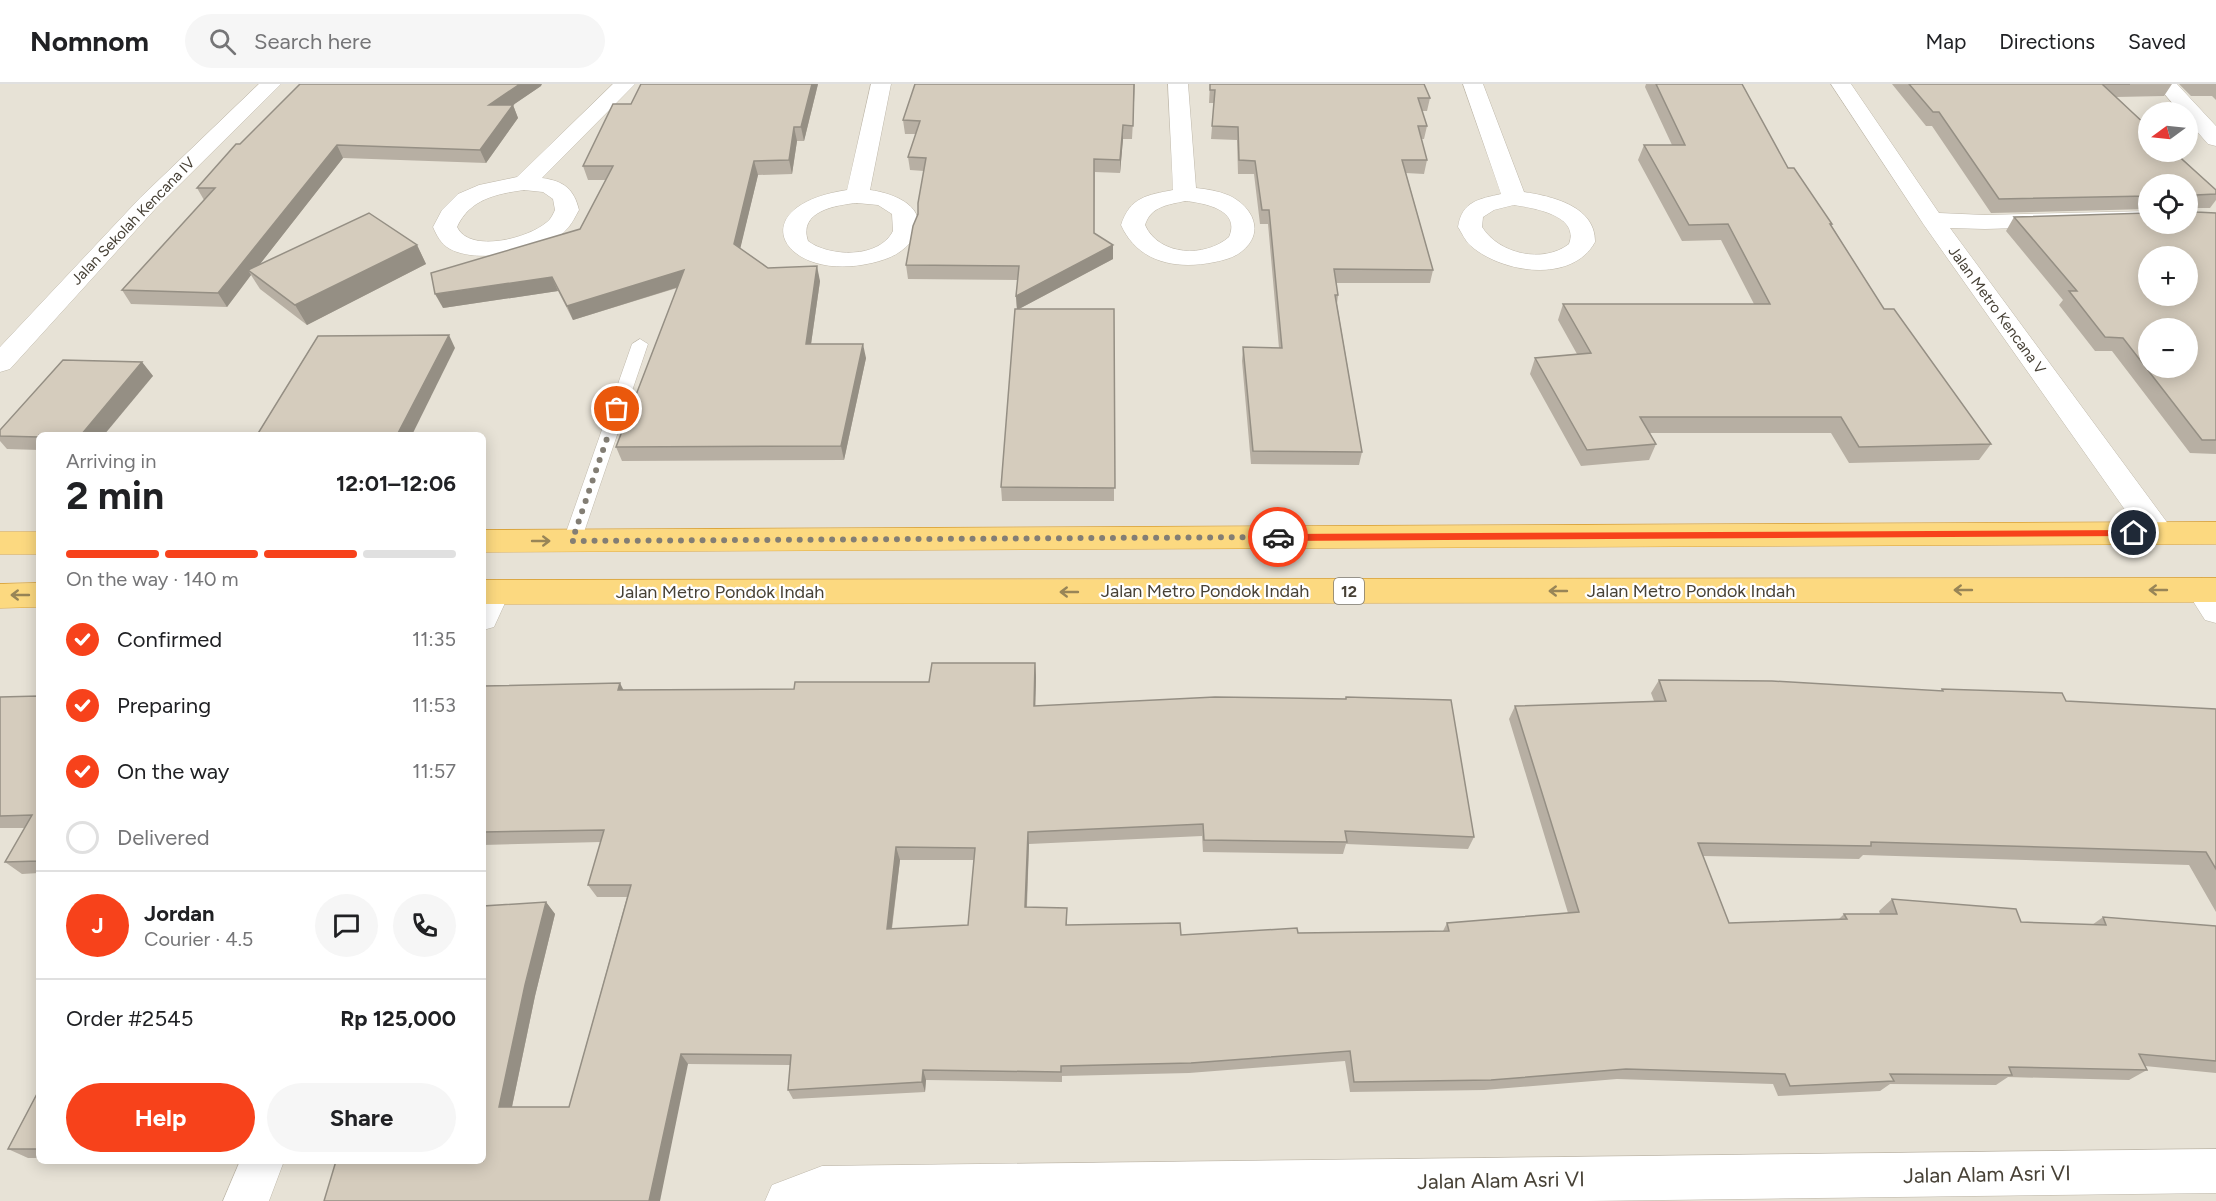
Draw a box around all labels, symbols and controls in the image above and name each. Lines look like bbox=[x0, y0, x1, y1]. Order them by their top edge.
search box bbox=[185, 14, 605, 68]
text: Nomnom bbox=[30, 24, 149, 58]
icon: search bbox=[206, 25, 239, 58]
text: Search here bbox=[254, 28, 371, 55]
text: Map bbox=[1925, 29, 1966, 54]
text: Directions bbox=[1999, 29, 2095, 54]
text: Saved bbox=[2128, 29, 2186, 54]
north arrow bbox=[2138, 102, 2198, 162]
map controls bbox=[2138, 102, 2198, 378]
street label: Jalan Sekolah Kencana IV bbox=[67, 153, 199, 288]
button: locate bbox=[2138, 174, 2198, 234]
street label: Jalan Metro Kencana V bbox=[1944, 242, 2050, 378]
button: + bbox=[2138, 246, 2198, 306]
button: − bbox=[2138, 318, 2198, 378]
pin bbox=[591, 383, 642, 434]
icon: bag bbox=[600, 392, 633, 425]
text: Arriving in bbox=[66, 449, 156, 473]
text: 12:01–12:06 bbox=[336, 470, 456, 497]
text: 2 min bbox=[66, 472, 164, 519]
courier bbox=[1248, 507, 1308, 567]
pin bbox=[2108, 507, 2159, 558]
icon: home bbox=[2117, 516, 2150, 549]
icon: car bbox=[1262, 521, 1295, 554]
one-way arrow bbox=[531, 535, 551, 547]
text: On the way · 140 m bbox=[66, 567, 239, 591]
road number: 12 bbox=[1334, 578, 1364, 604]
street label: Jalan Metro Pondok Indah bbox=[1101, 580, 1309, 602]
street label: Jalan Metro Pondok Indah bbox=[1587, 580, 1795, 602]
street label: Jalan Metro Pondok Indah bbox=[616, 581, 824, 603]
one-way arrow bbox=[1953, 584, 1973, 596]
one-way arrow bbox=[2148, 584, 2168, 596]
one-way arrow bbox=[1548, 585, 1568, 597]
one-way arrow bbox=[1059, 586, 1079, 598]
one-way arrow bbox=[10, 589, 30, 601]
icon: check bbox=[66, 623, 99, 656]
text: Confirmed bbox=[117, 626, 222, 653]
text: 11:35 bbox=[412, 627, 456, 651]
icon: check bbox=[66, 689, 99, 722]
text: Preparing bbox=[117, 692, 211, 719]
text: 11:53 bbox=[412, 693, 456, 717]
icon: check bbox=[66, 755, 99, 788]
text: On the way bbox=[117, 758, 229, 785]
text: 11:57 bbox=[412, 759, 456, 783]
text: Delivered bbox=[117, 824, 210, 851]
button: chat bbox=[315, 894, 378, 957]
button: phone bbox=[393, 894, 456, 957]
text: Jordan bbox=[144, 900, 215, 927]
text: J bbox=[91, 912, 104, 939]
text: Courier · 4.5 bbox=[144, 927, 253, 951]
text: Order #2545 bbox=[66, 1005, 193, 1032]
text: Rp 125,000 bbox=[340, 1005, 456, 1032]
button: Help bbox=[66, 1083, 255, 1152]
button: Share bbox=[267, 1083, 456, 1152]
street label: Jalan Alam Asri VI bbox=[1903, 1160, 2071, 1188]
street label: Jalan Alam Asri VI bbox=[1417, 1166, 1585, 1194]

